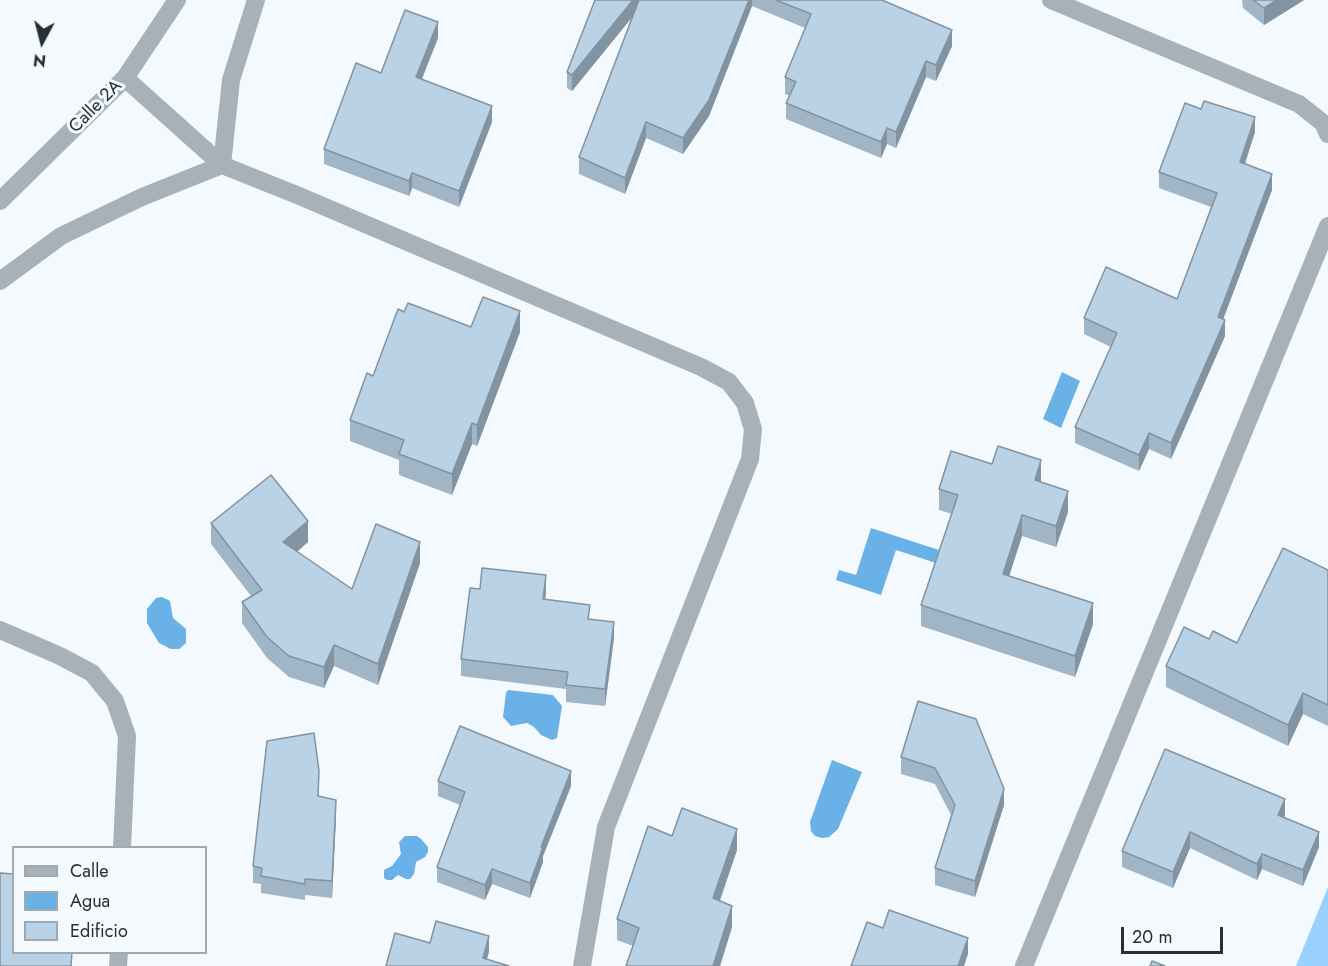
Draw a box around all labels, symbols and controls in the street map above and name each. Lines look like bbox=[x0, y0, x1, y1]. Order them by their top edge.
north arrow bbox=[12, 12, 72, 72]
text: N bbox=[32, 48, 47, 73]
street label: Calle 2A bbox=[65, 76, 127, 138]
legend bbox=[12, 846, 207, 954]
text: Calle bbox=[70, 858, 109, 884]
text: Agua bbox=[70, 888, 110, 914]
scale bar bbox=[1124, 915, 1226, 953]
text: Edificio bbox=[70, 918, 128, 944]
text: 20 m bbox=[1132, 924, 1172, 950]

